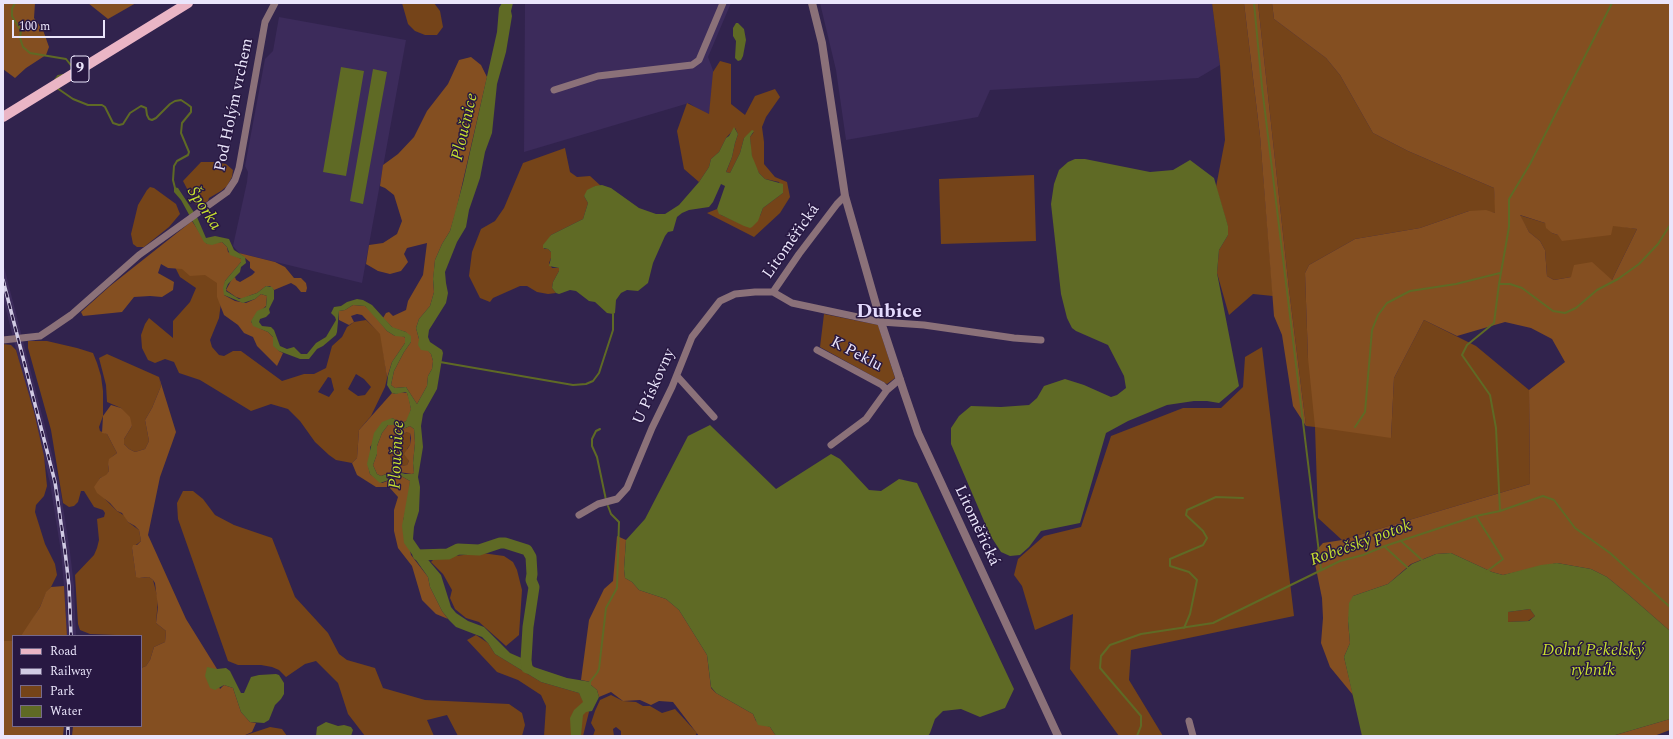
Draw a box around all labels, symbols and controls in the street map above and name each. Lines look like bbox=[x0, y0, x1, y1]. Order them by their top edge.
scale bar bbox=[14, 12, 107, 38]
text: 100 m bbox=[19, 17, 50, 36]
street label: Pod Holým vrchem bbox=[211, 37, 259, 173]
road number: 9 bbox=[71, 56, 89, 82]
water label: Ploučnice bbox=[448, 91, 484, 163]
water label: Šporka bbox=[181, 183, 225, 235]
street label: Litoměřická bbox=[759, 201, 825, 283]
district label: Dubice bbox=[856, 301, 922, 325]
street label: K Peklu bbox=[827, 333, 885, 377]
street label: U Pískovny bbox=[630, 346, 680, 428]
water label: Ploučnice bbox=[386, 420, 410, 490]
street label: Litoměřická bbox=[949, 483, 1003, 569]
water label: Robečský potok bbox=[1308, 516, 1414, 572]
legend bbox=[12, 635, 142, 727]
text: Road bbox=[50, 642, 77, 661]
water label: Dolní Pekelský rybník bbox=[1542, 642, 1644, 682]
text: Railway bbox=[50, 662, 92, 681]
text: Park bbox=[50, 682, 75, 701]
text: Water bbox=[50, 702, 82, 721]

